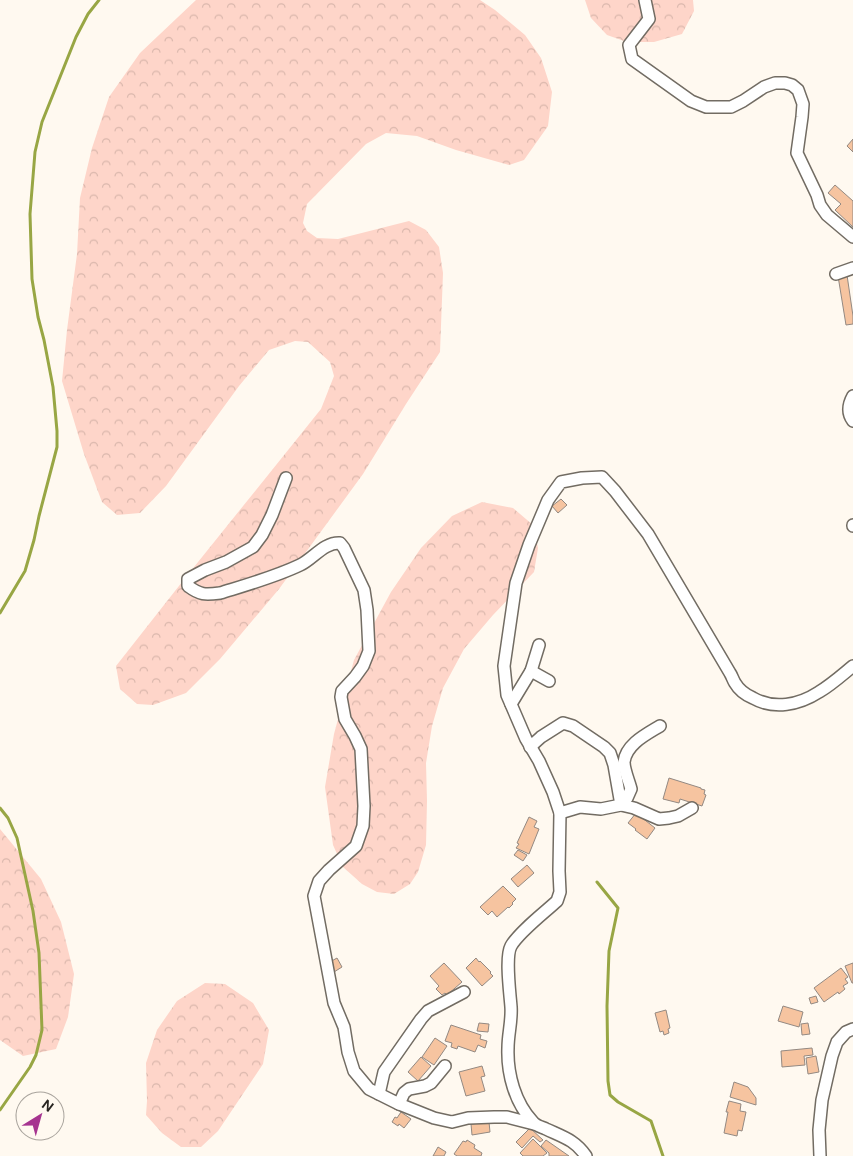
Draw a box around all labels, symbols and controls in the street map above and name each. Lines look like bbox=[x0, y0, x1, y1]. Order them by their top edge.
north arrow bbox=[15, 1091, 65, 1141]
text: N bbox=[38, 1095, 57, 1116]

